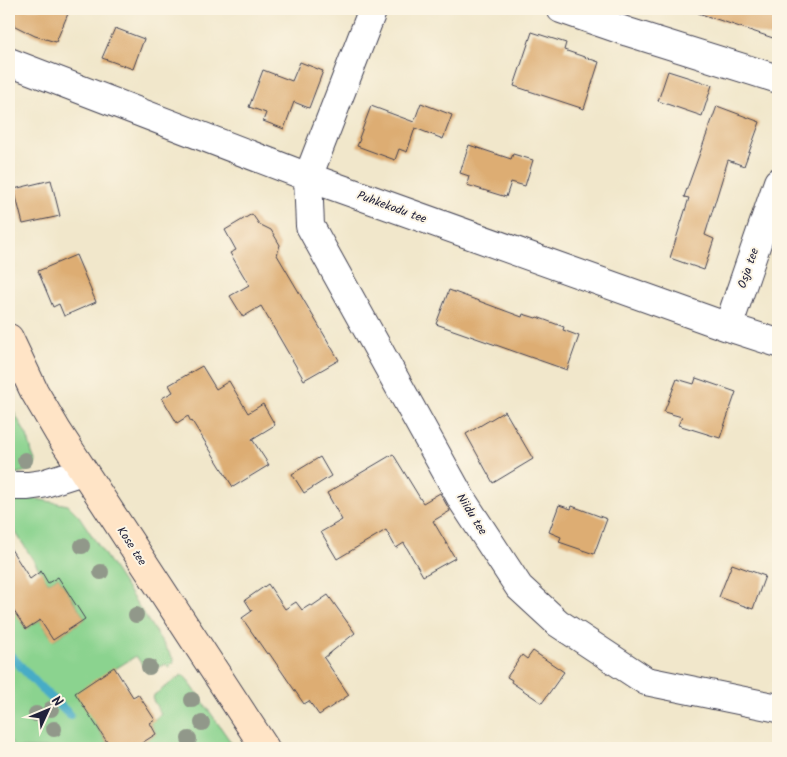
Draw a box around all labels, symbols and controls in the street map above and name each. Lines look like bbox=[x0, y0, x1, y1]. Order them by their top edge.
street label: Puhkekodu tee bbox=[354, 186, 430, 229]
street label: Osja tee bbox=[733, 245, 764, 291]
street label: Niidu tee bbox=[451, 490, 492, 539]
street label: Kose tee bbox=[112, 523, 152, 570]
north arrow bbox=[22, 684, 72, 734]
text: N bbox=[46, 691, 68, 713]

